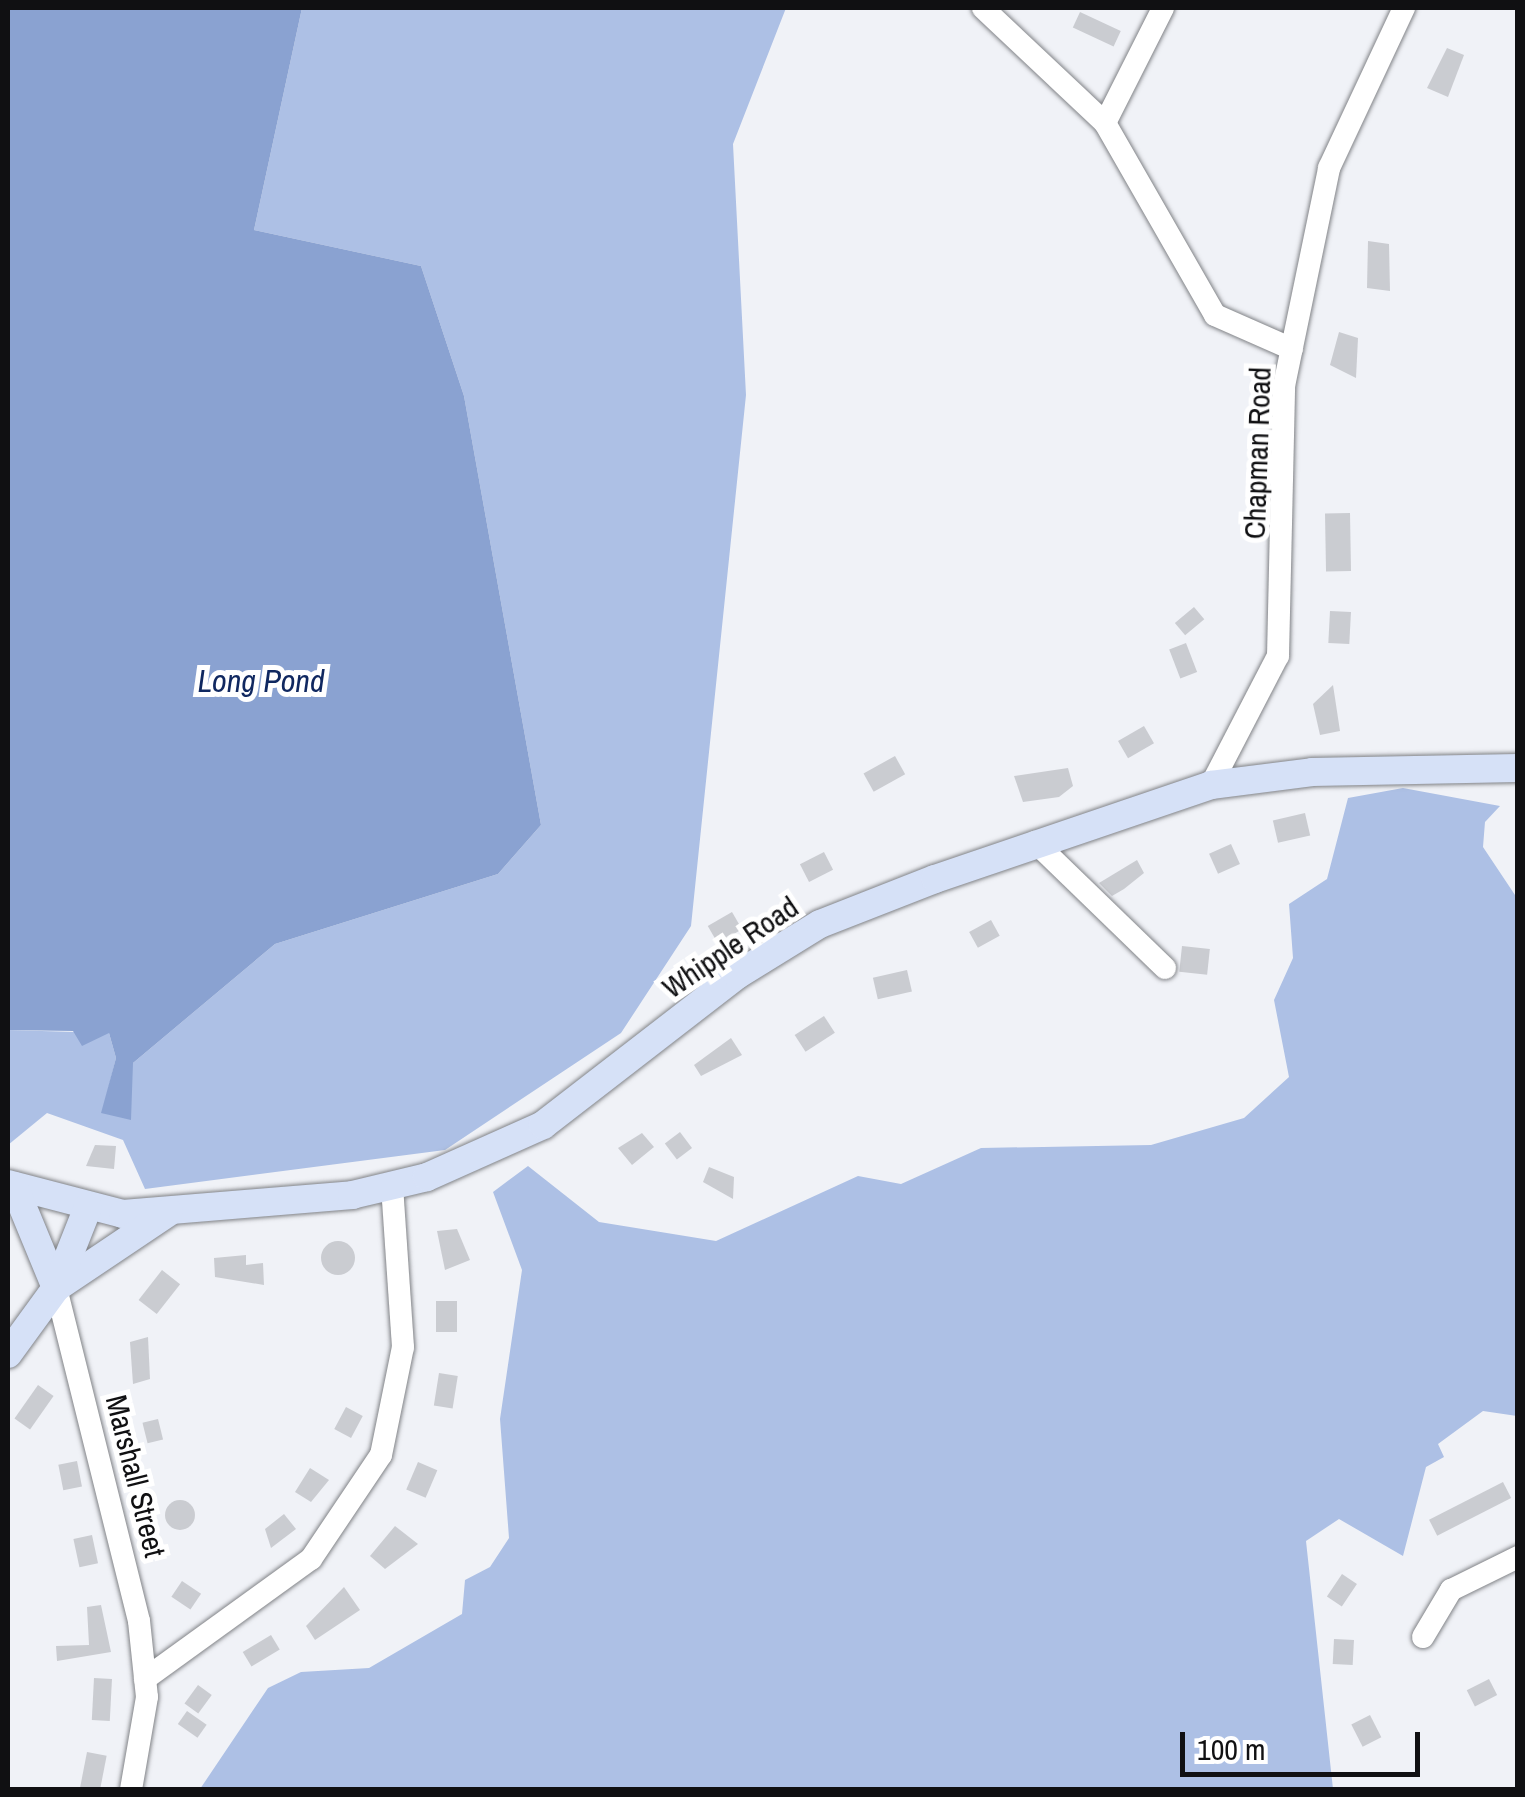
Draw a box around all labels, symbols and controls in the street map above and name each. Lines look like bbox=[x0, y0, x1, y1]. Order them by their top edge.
street label: Chapman Road bbox=[1236, 366, 1278, 540]
water label: Long Pond bbox=[198, 662, 324, 700]
street label: Whipple Road bbox=[655, 888, 805, 1006]
street label: Marshall Street bbox=[99, 1391, 173, 1561]
scale bar bbox=[1185, 1712, 1425, 1774]
text: 100 m bbox=[1197, 1729, 1265, 1769]

